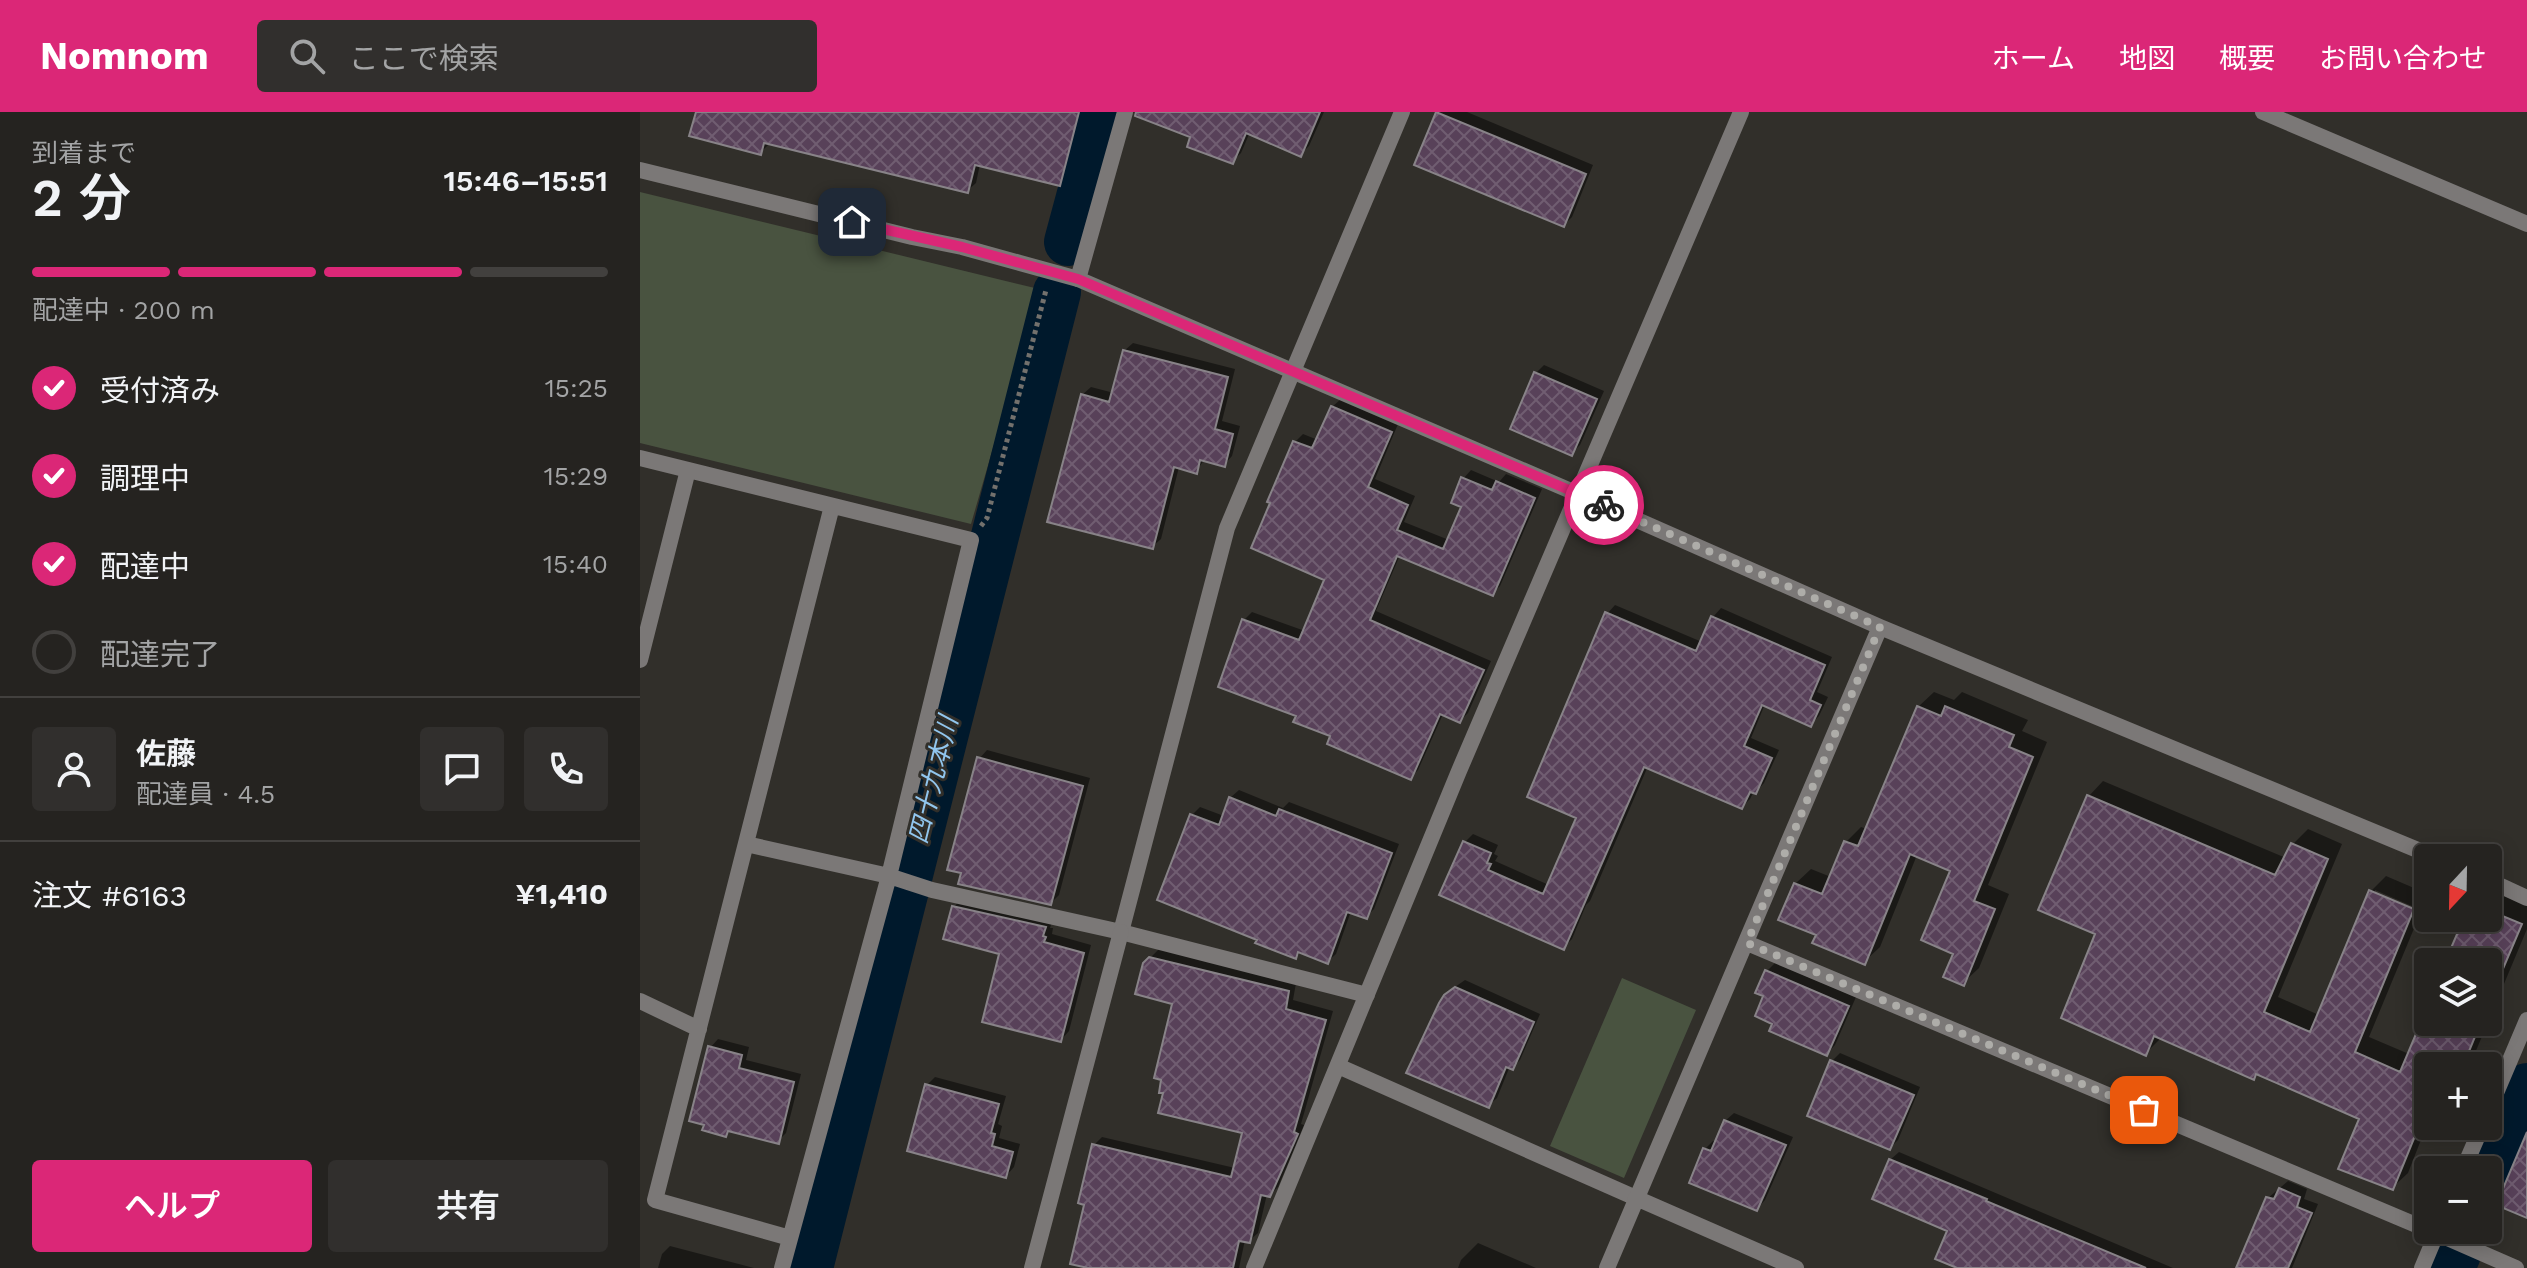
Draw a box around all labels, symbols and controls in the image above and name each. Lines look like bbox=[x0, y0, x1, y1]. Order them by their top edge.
search box bbox=[257, 20, 817, 92]
text: Nomnom bbox=[40, 34, 209, 78]
icon: search bbox=[285, 34, 329, 78]
text: ここで検索 bbox=[349, 41, 499, 76]
text: ホーム bbox=[1992, 42, 2075, 75]
text: 地図 bbox=[2119, 42, 2175, 75]
text: 概要 bbox=[2219, 42, 2275, 75]
text: お問い合わせ bbox=[2319, 42, 2487, 75]
text: 到着まで bbox=[32, 138, 136, 168]
text: 15:46–15:51 bbox=[444, 163, 608, 198]
text: 2 分 bbox=[32, 168, 131, 229]
pin bbox=[818, 188, 886, 256]
icon: home bbox=[830, 200, 874, 244]
text: 配達中 · 200 m bbox=[32, 295, 215, 325]
icon: check bbox=[32, 366, 76, 410]
text: 受付済み bbox=[100, 373, 220, 408]
text: 15:25 bbox=[545, 373, 608, 403]
icon: check bbox=[32, 454, 76, 498]
text: 調理中 bbox=[100, 461, 190, 496]
text: 15:29 bbox=[544, 461, 608, 491]
courier bbox=[1564, 465, 1644, 545]
icon: bike bbox=[1582, 483, 1626, 527]
icon: check bbox=[32, 542, 76, 586]
text: 配達中 bbox=[100, 549, 190, 584]
text: 15:40 bbox=[543, 549, 608, 579]
text: 配達完了 bbox=[100, 637, 220, 672]
water label: 四十九本川 bbox=[903, 710, 964, 847]
button: person bbox=[32, 727, 116, 811]
button: chat bbox=[420, 727, 504, 811]
button: phone bbox=[524, 727, 608, 811]
text: 佐藤 bbox=[136, 736, 196, 771]
text: 配達員 · 4.5 bbox=[136, 779, 275, 809]
north arrow bbox=[2414, 844, 2502, 932]
map controls bbox=[2414, 844, 2502, 1244]
text: ¥1,410 bbox=[516, 876, 608, 911]
text: 注文 #6163 bbox=[32, 878, 187, 913]
button: layers bbox=[2414, 948, 2502, 1036]
button: + bbox=[2414, 1052, 2502, 1140]
pin bbox=[2110, 1076, 2178, 1144]
icon: bag bbox=[2122, 1088, 2166, 1132]
button: − bbox=[2414, 1156, 2502, 1244]
button: ヘルプ bbox=[32, 1160, 312, 1252]
button: 共有 bbox=[328, 1160, 608, 1252]

